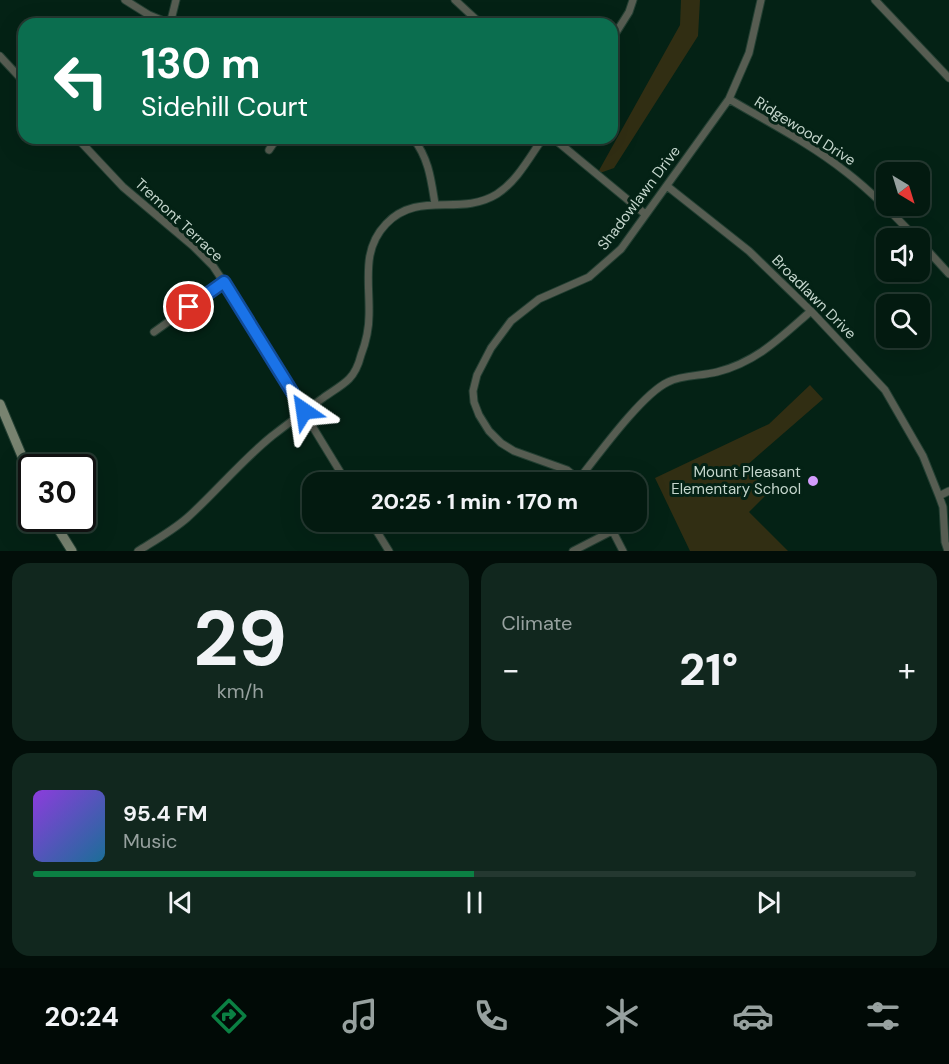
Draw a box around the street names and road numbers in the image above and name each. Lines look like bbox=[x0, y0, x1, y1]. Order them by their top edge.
street label: Ridgewood Drive bbox=[750, 92, 860, 170]
street label: Shadowlawn Drive bbox=[593, 142, 685, 254]
street label: Tremont Terrace bbox=[130, 174, 228, 266]
street label: Broadlawn Drive bbox=[767, 250, 861, 344]

